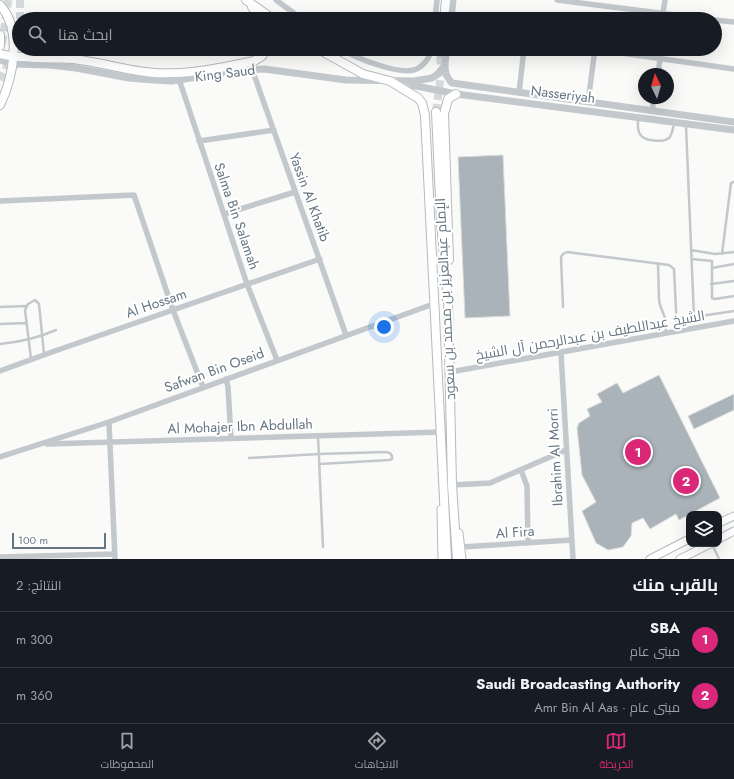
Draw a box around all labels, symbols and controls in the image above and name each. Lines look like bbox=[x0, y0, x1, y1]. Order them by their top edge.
search box bbox=[12, 12, 722, 56]
icon: search bbox=[26, 23, 48, 45]
text: ابحث هنا bbox=[58, 24, 113, 46]
street label: King Saud bbox=[194, 59, 256, 87]
north arrow bbox=[638, 68, 674, 104]
street label: Nasseriyah bbox=[530, 80, 596, 108]
street label: Yassin Al Khatib bbox=[285, 150, 335, 244]
street label: Salma Bin Salamah bbox=[209, 160, 265, 272]
street label: الإمام عبدالعزيز بن محمد بن سعود bbox=[430, 198, 460, 400]
street label: Al Hossam bbox=[123, 283, 189, 323]
street label: الشيخ عبداللطيف بن عبدالرحمن آل الشيخ bbox=[474, 305, 706, 365]
your location bbox=[374, 317, 394, 337]
street label: Safwan Bin Oseid bbox=[161, 343, 267, 397]
street label: Ibrahim Al Morri bbox=[542, 408, 568, 506]
street label: Al Mohajer Ibn Abdullah bbox=[167, 413, 313, 439]
pin: 1 bbox=[625, 437, 651, 467]
pin: 2 bbox=[673, 466, 699, 496]
map controls bbox=[686, 511, 722, 547]
button: layers bbox=[686, 511, 722, 547]
street label: Al Fira bbox=[495, 521, 535, 543]
scale bar bbox=[12, 531, 106, 550]
text: 100 m bbox=[18, 532, 48, 548]
text: بالقرب منك bbox=[633, 573, 718, 597]
text: النتائج: 2 bbox=[16, 576, 61, 595]
text: SBA bbox=[650, 617, 680, 639]
text: 300 m bbox=[16, 630, 53, 649]
text: 1 bbox=[702, 630, 708, 649]
text: مبنى عام bbox=[630, 642, 680, 661]
text: Saudi Broadcasting Authority bbox=[476, 673, 680, 695]
text: 360 m bbox=[16, 686, 52, 705]
text: 2 bbox=[701, 686, 709, 705]
text: مبنى عام · Amr Bin Al Aas bbox=[534, 698, 680, 717]
tab: المحفوظات bbox=[100, 730, 154, 774]
tab: الاتجاهات bbox=[355, 730, 398, 774]
tab: الخريطة bbox=[599, 730, 634, 774]

